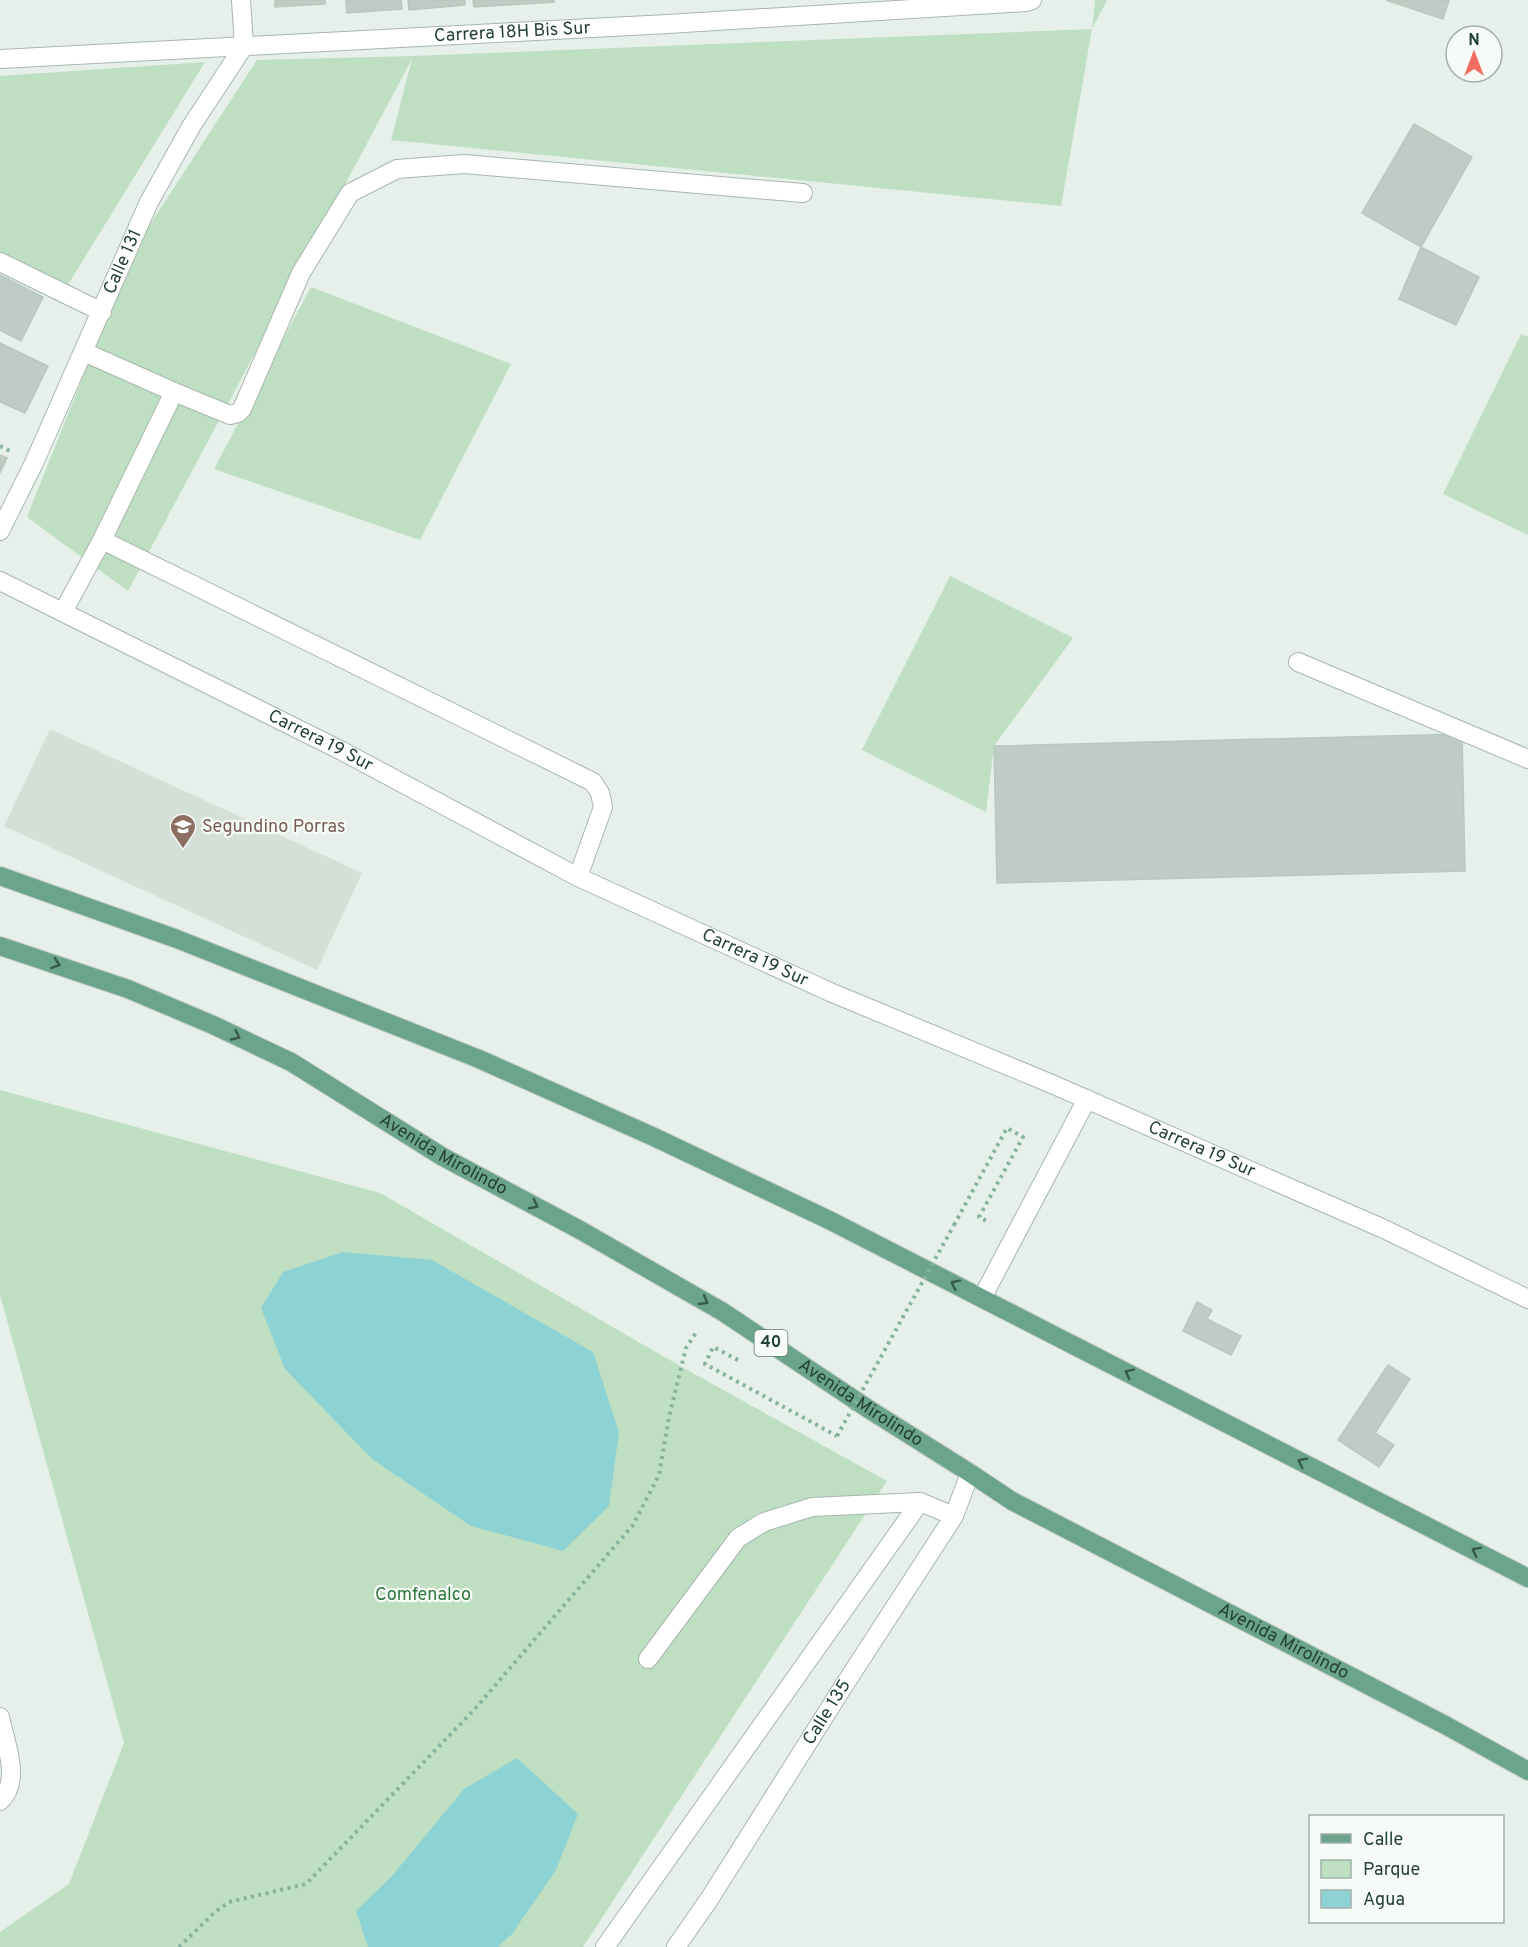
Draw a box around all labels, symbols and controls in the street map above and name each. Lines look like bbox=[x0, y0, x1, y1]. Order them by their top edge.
street label: Carrera 18H Bis Sur bbox=[433, 17, 591, 48]
north arrow bbox=[1444, 24, 1504, 84]
text: N bbox=[1468, 31, 1480, 51]
street label: Calle 131 bbox=[98, 226, 147, 298]
street label: Carrera 19 Sur bbox=[264, 704, 377, 777]
school or university icon: Segundino Porras bbox=[168, 812, 198, 850]
place label: Segundino Porras bbox=[202, 816, 345, 839]
street label: Carrera 19 Sur bbox=[698, 923, 812, 992]
one-way arrow bbox=[50, 956, 61, 969]
one-way arrow bbox=[230, 1029, 241, 1041]
street label: Avenida Mirolindo bbox=[375, 1108, 511, 1201]
street label: Carrera 19 Sur bbox=[1144, 1116, 1259, 1183]
one-way arrow bbox=[527, 1198, 538, 1209]
one-way arrow bbox=[951, 1280, 962, 1292]
one-way arrow bbox=[697, 1293, 708, 1305]
road number: 40 bbox=[754, 1330, 788, 1356]
street label: Avenida Mirolindo bbox=[794, 1354, 927, 1452]
one-way arrow bbox=[1124, 1369, 1135, 1381]
one-way arrow bbox=[1298, 1458, 1309, 1470]
one-way arrow bbox=[1471, 1547, 1482, 1559]
park label: Comfenalco bbox=[375, 1584, 471, 1607]
street label: Avenida Mirolindo bbox=[1214, 1598, 1353, 1685]
street label: Calle 135 bbox=[798, 1675, 856, 1750]
legend bbox=[1309, 1815, 1504, 1923]
text: Calle bbox=[1363, 1829, 1403, 1852]
text: Parque bbox=[1363, 1859, 1420, 1882]
text: Agua bbox=[1363, 1889, 1405, 1912]

